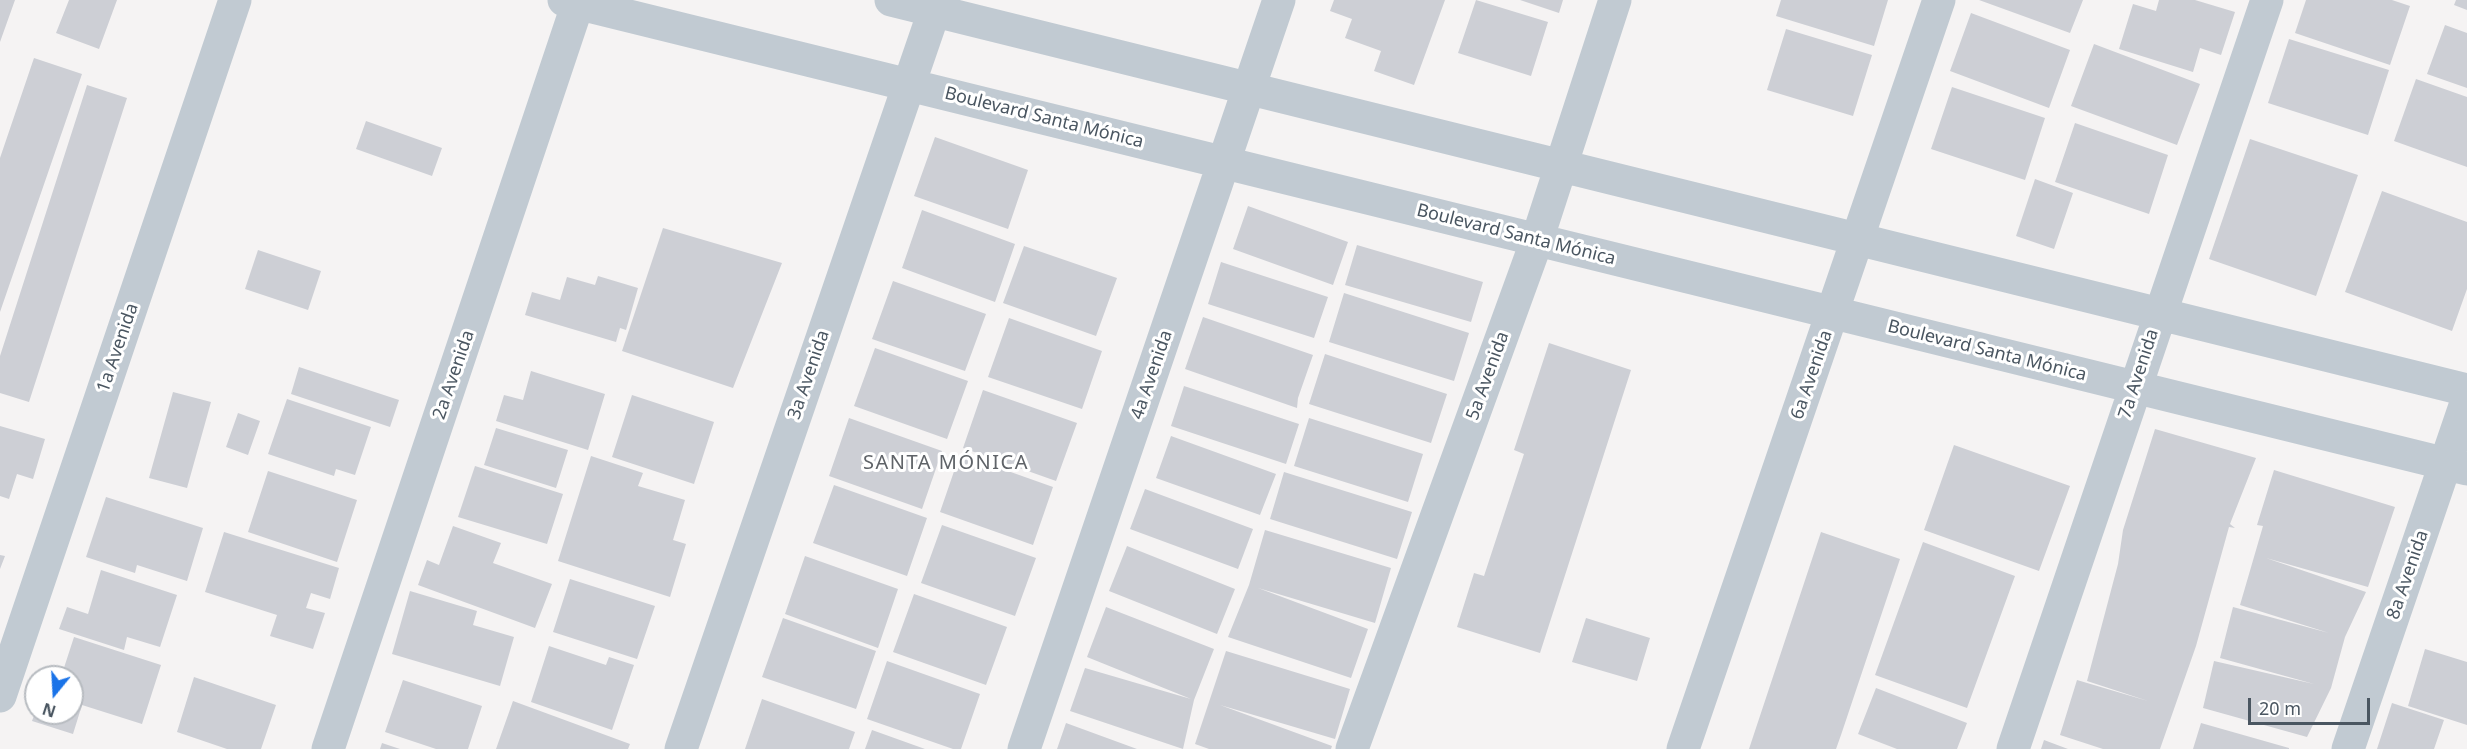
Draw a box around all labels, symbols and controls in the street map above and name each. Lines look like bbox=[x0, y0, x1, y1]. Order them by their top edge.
street label: Boulevard Santa Mónica bbox=[942, 83, 1146, 153]
street label: Boulevard Santa Mónica bbox=[1414, 200, 1618, 270]
street label: 1a Avenida bbox=[93, 301, 143, 395]
street label: Boulevard Santa Mónica bbox=[1885, 316, 2089, 386]
street label: 7a Avenida bbox=[2114, 327, 2164, 421]
street label: 2a Avenida bbox=[429, 328, 479, 422]
street label: 3a Avenida bbox=[784, 328, 834, 422]
street label: 4a Avenida bbox=[1127, 328, 1177, 422]
street label: 6a Avenida bbox=[1787, 328, 1837, 422]
street label: 5a Avenida bbox=[1462, 329, 1514, 423]
district label: SANTA MÓNICA bbox=[863, 451, 1029, 475]
street label: 8a Avenida bbox=[2383, 528, 2433, 622]
north arrow bbox=[24, 665, 84, 725]
scale bar bbox=[2251, 686, 2372, 724]
text: 20 m bbox=[2259, 696, 2301, 720]
text: N bbox=[39, 698, 59, 723]

